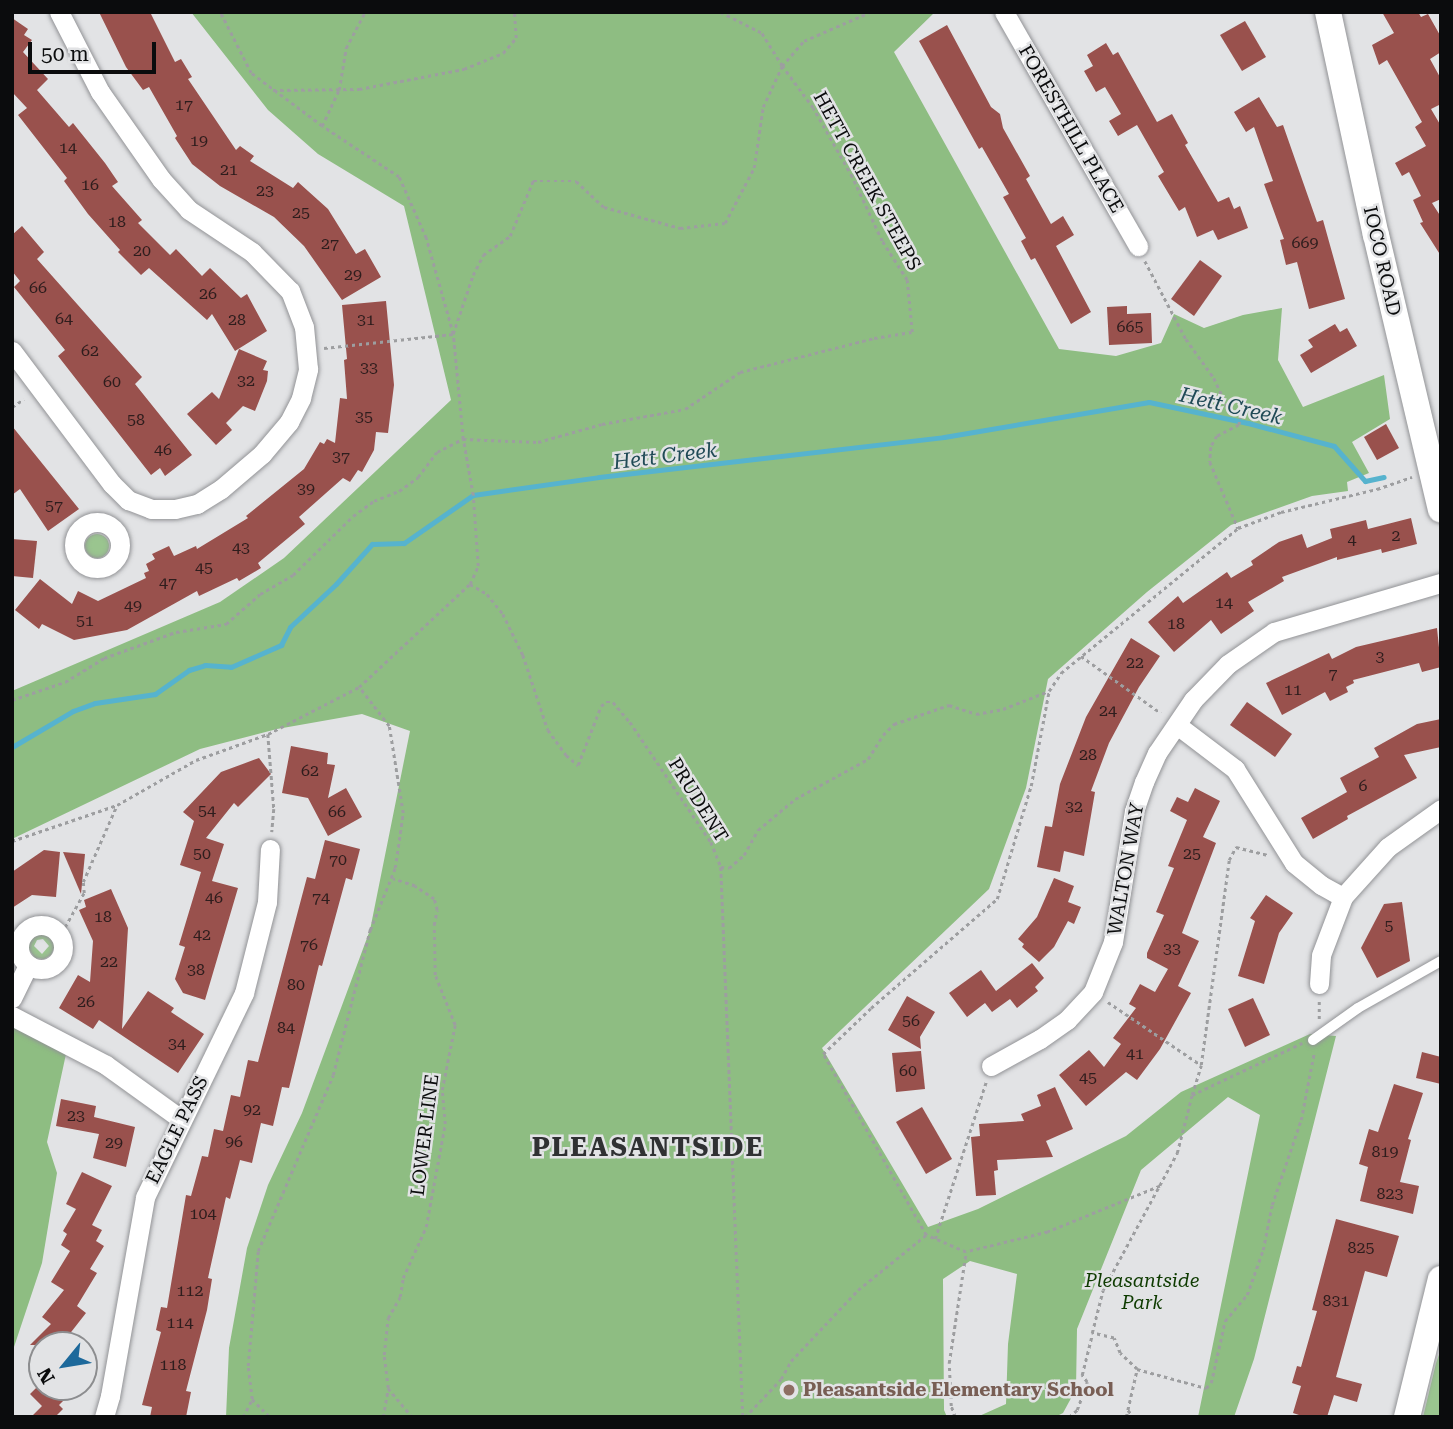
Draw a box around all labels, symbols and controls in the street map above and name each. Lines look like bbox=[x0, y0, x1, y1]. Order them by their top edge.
scale bar bbox=[32, 28, 159, 72]
street label: FORESTHILL PLACE bbox=[1014, 41, 1128, 217]
text: 50 m bbox=[41, 42, 89, 66]
street label: HETT CREEK STEEPS bbox=[808, 88, 926, 274]
house number: 17 bbox=[175, 95, 193, 115]
house number: 19 bbox=[190, 131, 208, 151]
house number: 14 bbox=[59, 138, 77, 158]
house number: 21 bbox=[220, 160, 238, 180]
house number: 16 bbox=[81, 175, 99, 195]
house number: 23 bbox=[256, 181, 274, 201]
house number: 25 bbox=[292, 203, 310, 223]
street label: IOCO ROAD bbox=[1358, 204, 1406, 318]
house number: 18 bbox=[108, 212, 126, 232]
house number: 669 bbox=[1292, 233, 1318, 253]
house number: 27 bbox=[321, 234, 339, 254]
house number: 20 bbox=[133, 241, 151, 261]
house number: 29 bbox=[344, 265, 362, 285]
house number: 66 bbox=[29, 278, 47, 298]
house number: 26 bbox=[199, 284, 217, 304]
house number: 64 bbox=[55, 309, 73, 329]
house number: 28 bbox=[228, 310, 246, 330]
house number: 31 bbox=[357, 310, 375, 330]
house number: 665 bbox=[1117, 317, 1143, 337]
house number: 62 bbox=[81, 341, 99, 361]
house number: 33 bbox=[360, 358, 378, 378]
house number: 32 bbox=[237, 371, 255, 391]
house number: 60 bbox=[103, 372, 121, 392]
water label: Hett Creek bbox=[1177, 382, 1285, 430]
house number: 35 bbox=[355, 407, 373, 427]
house number: 58 bbox=[127, 410, 145, 430]
water label: Hett Creek bbox=[612, 437, 718, 475]
house number: 46 bbox=[154, 440, 172, 460]
house number: 37 bbox=[332, 447, 350, 467]
house number: 39 bbox=[297, 479, 315, 499]
house number: 57 bbox=[45, 496, 63, 516]
house number: 2 bbox=[1392, 526, 1400, 546]
house number: 4 bbox=[1348, 530, 1356, 550]
house number: 43 bbox=[232, 538, 250, 558]
house number: 45 bbox=[195, 558, 213, 578]
house number: 47 bbox=[159, 573, 177, 593]
house number: 14 bbox=[1215, 593, 1233, 613]
house number: 49 bbox=[124, 596, 142, 616]
house number: 51 bbox=[76, 611, 94, 631]
house number: 18 bbox=[1167, 614, 1185, 634]
house number: 3 bbox=[1376, 647, 1384, 667]
house number: 22 bbox=[1126, 653, 1144, 673]
house number: 7 bbox=[1329, 664, 1337, 684]
house number: 11 bbox=[1284, 680, 1302, 700]
house number: 24 bbox=[1099, 701, 1117, 721]
house number: 28 bbox=[1079, 745, 1097, 765]
street label: PRUDENT bbox=[663, 754, 733, 846]
house number: 62 bbox=[301, 761, 319, 781]
house number: 6 bbox=[1359, 776, 1367, 796]
house number: 32 bbox=[1065, 797, 1083, 817]
house number: 54 bbox=[198, 801, 216, 821]
street label: WALTON WAY bbox=[1103, 801, 1149, 937]
house number: 66 bbox=[328, 802, 346, 822]
house number: 50 bbox=[193, 844, 211, 864]
house number: 25 bbox=[1183, 844, 1201, 864]
house number: 70 bbox=[329, 850, 347, 870]
house number: 46 bbox=[205, 888, 223, 908]
house number: 74 bbox=[312, 888, 330, 908]
house number: 18 bbox=[94, 907, 112, 927]
house number: 5 bbox=[1385, 916, 1393, 936]
house number: 42 bbox=[193, 925, 211, 945]
house number: 76 bbox=[300, 935, 318, 955]
house number: 33 bbox=[1163, 939, 1181, 959]
house number: 22 bbox=[100, 952, 118, 972]
house number: 38 bbox=[187, 960, 205, 980]
house number: 80 bbox=[287, 975, 305, 995]
house number: 26 bbox=[77, 992, 95, 1012]
house number: 56 bbox=[902, 1011, 920, 1031]
house number: 84 bbox=[277, 1018, 295, 1038]
house number: 34 bbox=[168, 1034, 186, 1054]
house number: 41 bbox=[1126, 1044, 1144, 1064]
house number: 60 bbox=[899, 1061, 917, 1081]
house number: 45 bbox=[1079, 1068, 1097, 1088]
street label: EAGLE PASS bbox=[141, 1072, 213, 1188]
street label: LOWER LINE bbox=[406, 1073, 444, 1197]
house number: 92 bbox=[243, 1100, 261, 1120]
house number: 23 bbox=[67, 1106, 85, 1126]
house number: 96 bbox=[225, 1132, 243, 1152]
district label: PLEASANTSIDE bbox=[533, 1132, 763, 1164]
house number: 29 bbox=[105, 1133, 123, 1153]
house number: 819 bbox=[1372, 1142, 1398, 1162]
house number: 823 bbox=[1377, 1184, 1403, 1204]
house number: 104 bbox=[190, 1204, 216, 1224]
house number: 825 bbox=[1348, 1238, 1374, 1258]
park label: Pleasantside Park bbox=[1085, 1270, 1199, 1314]
house number: 112 bbox=[177, 1281, 203, 1301]
house number: 831 bbox=[1323, 1291, 1349, 1311]
house number: 114 bbox=[167, 1313, 193, 1333]
north arrow bbox=[28, 1331, 98, 1401]
house number: 118 bbox=[160, 1355, 186, 1375]
text: N bbox=[32, 1364, 60, 1388]
place label: Pleasantside Elementary School bbox=[803, 1379, 1114, 1401]
marker: Pleasantside Elementary School bbox=[781, 1382, 797, 1398]

